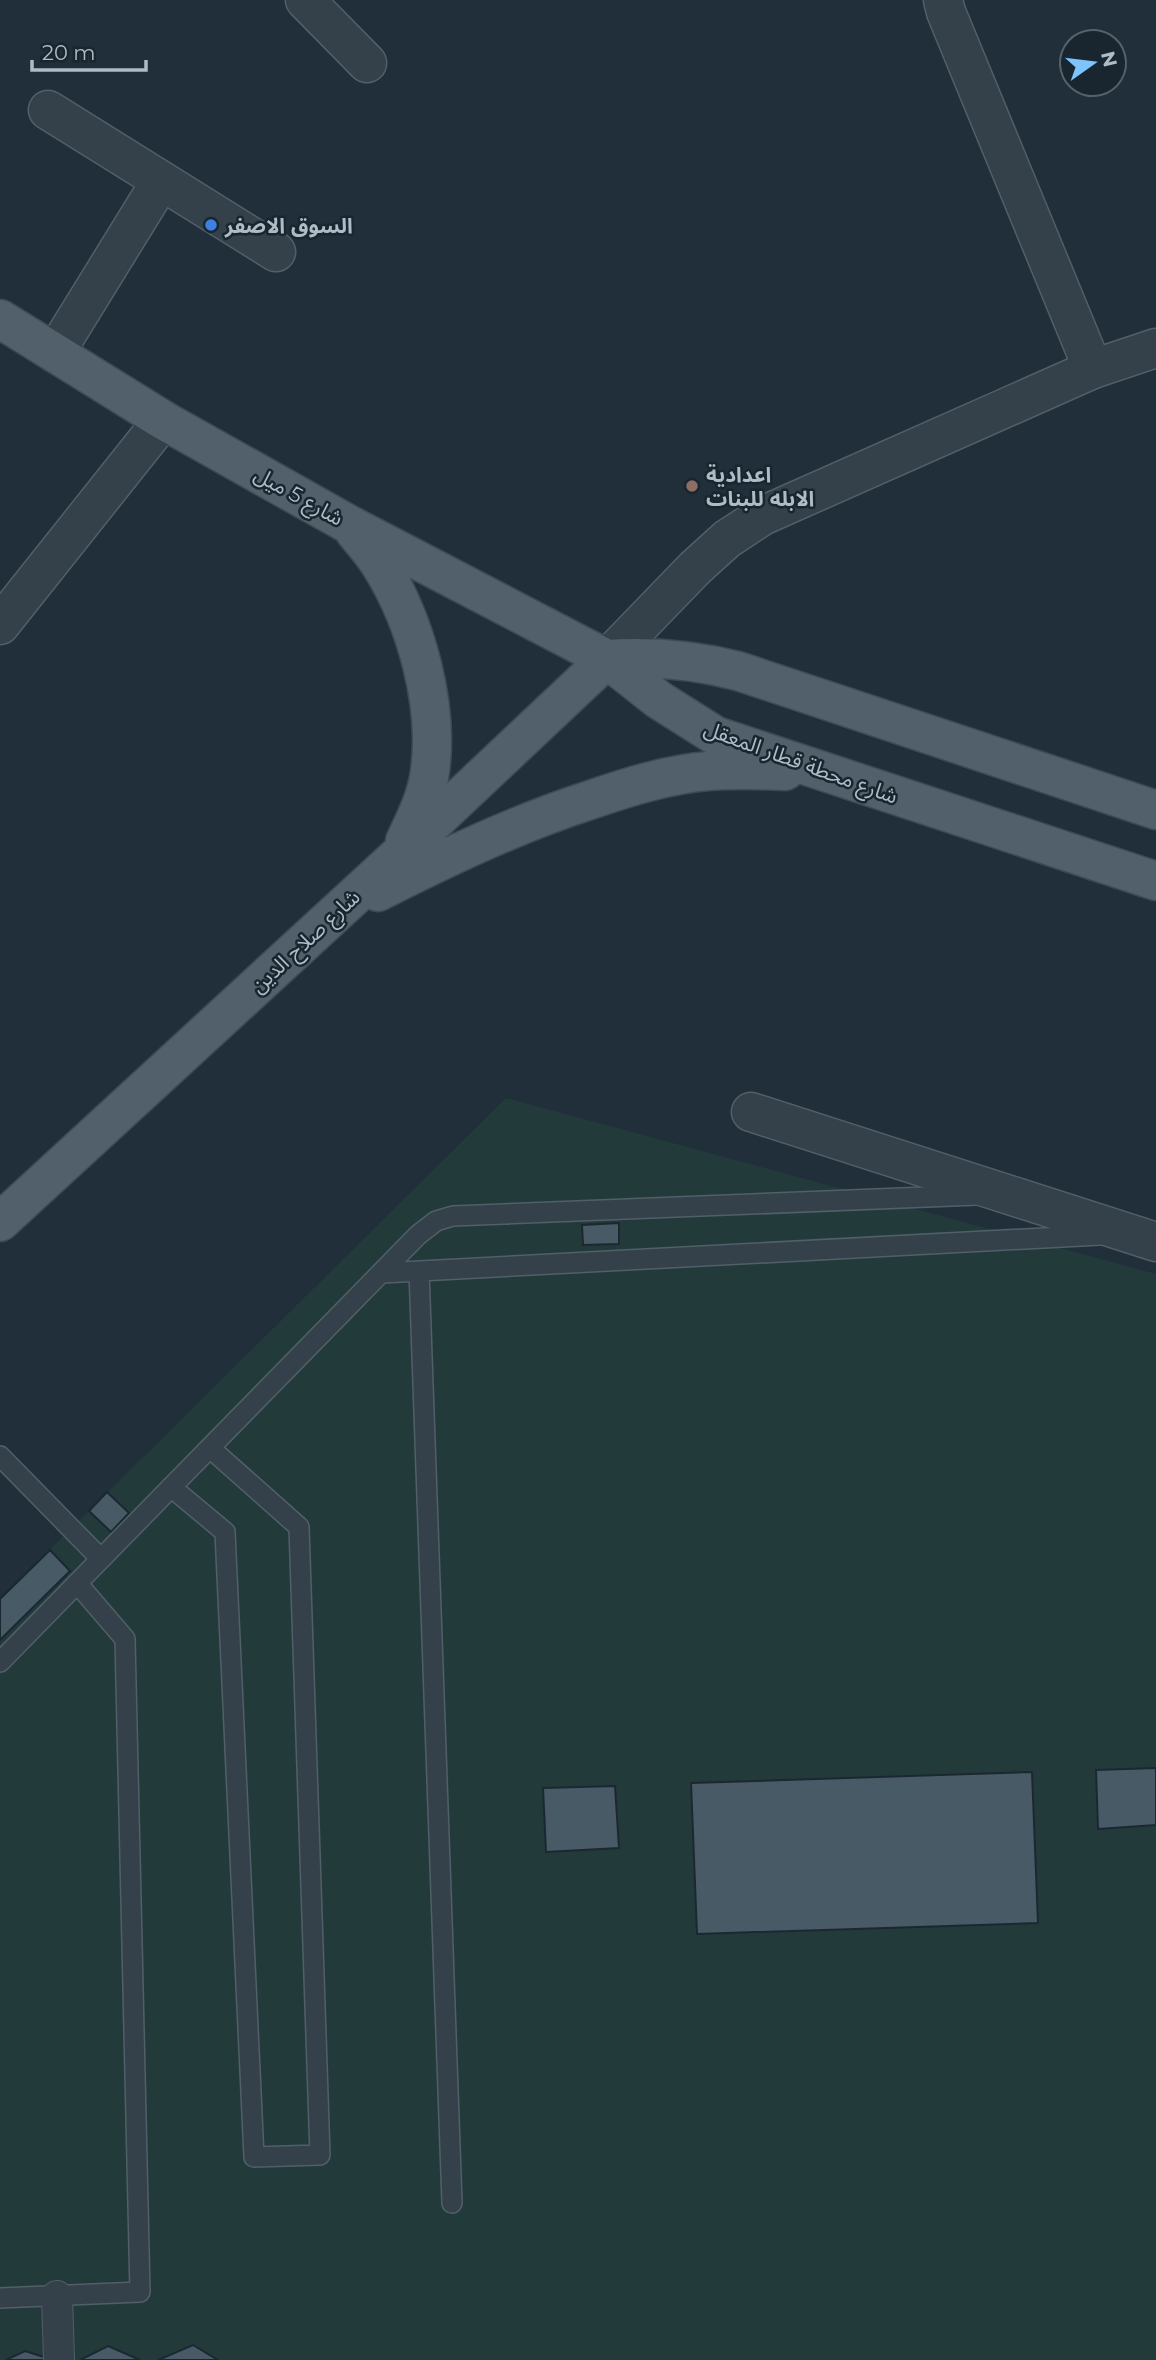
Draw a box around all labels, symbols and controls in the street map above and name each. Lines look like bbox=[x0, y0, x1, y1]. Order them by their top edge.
scale bar bbox=[32, 28, 145, 72]
north arrow bbox=[1058, 28, 1128, 98]
text: 20 m bbox=[42, 40, 96, 65]
text: N bbox=[1096, 49, 1122, 69]
place label: السوق الاصفر bbox=[224, 213, 353, 238]
marker: السوق الاصفر bbox=[203, 217, 219, 233]
street label: شارع 5 ميل bbox=[249, 461, 348, 533]
place label: اعدادية الابله للبنات bbox=[706, 462, 814, 511]
marker: اعدادية الابله للبنات bbox=[684, 478, 700, 494]
street label: شارع محطة قطار المعقل bbox=[700, 715, 901, 812]
street label: شارع صلاح الدين bbox=[245, 884, 367, 1000]

